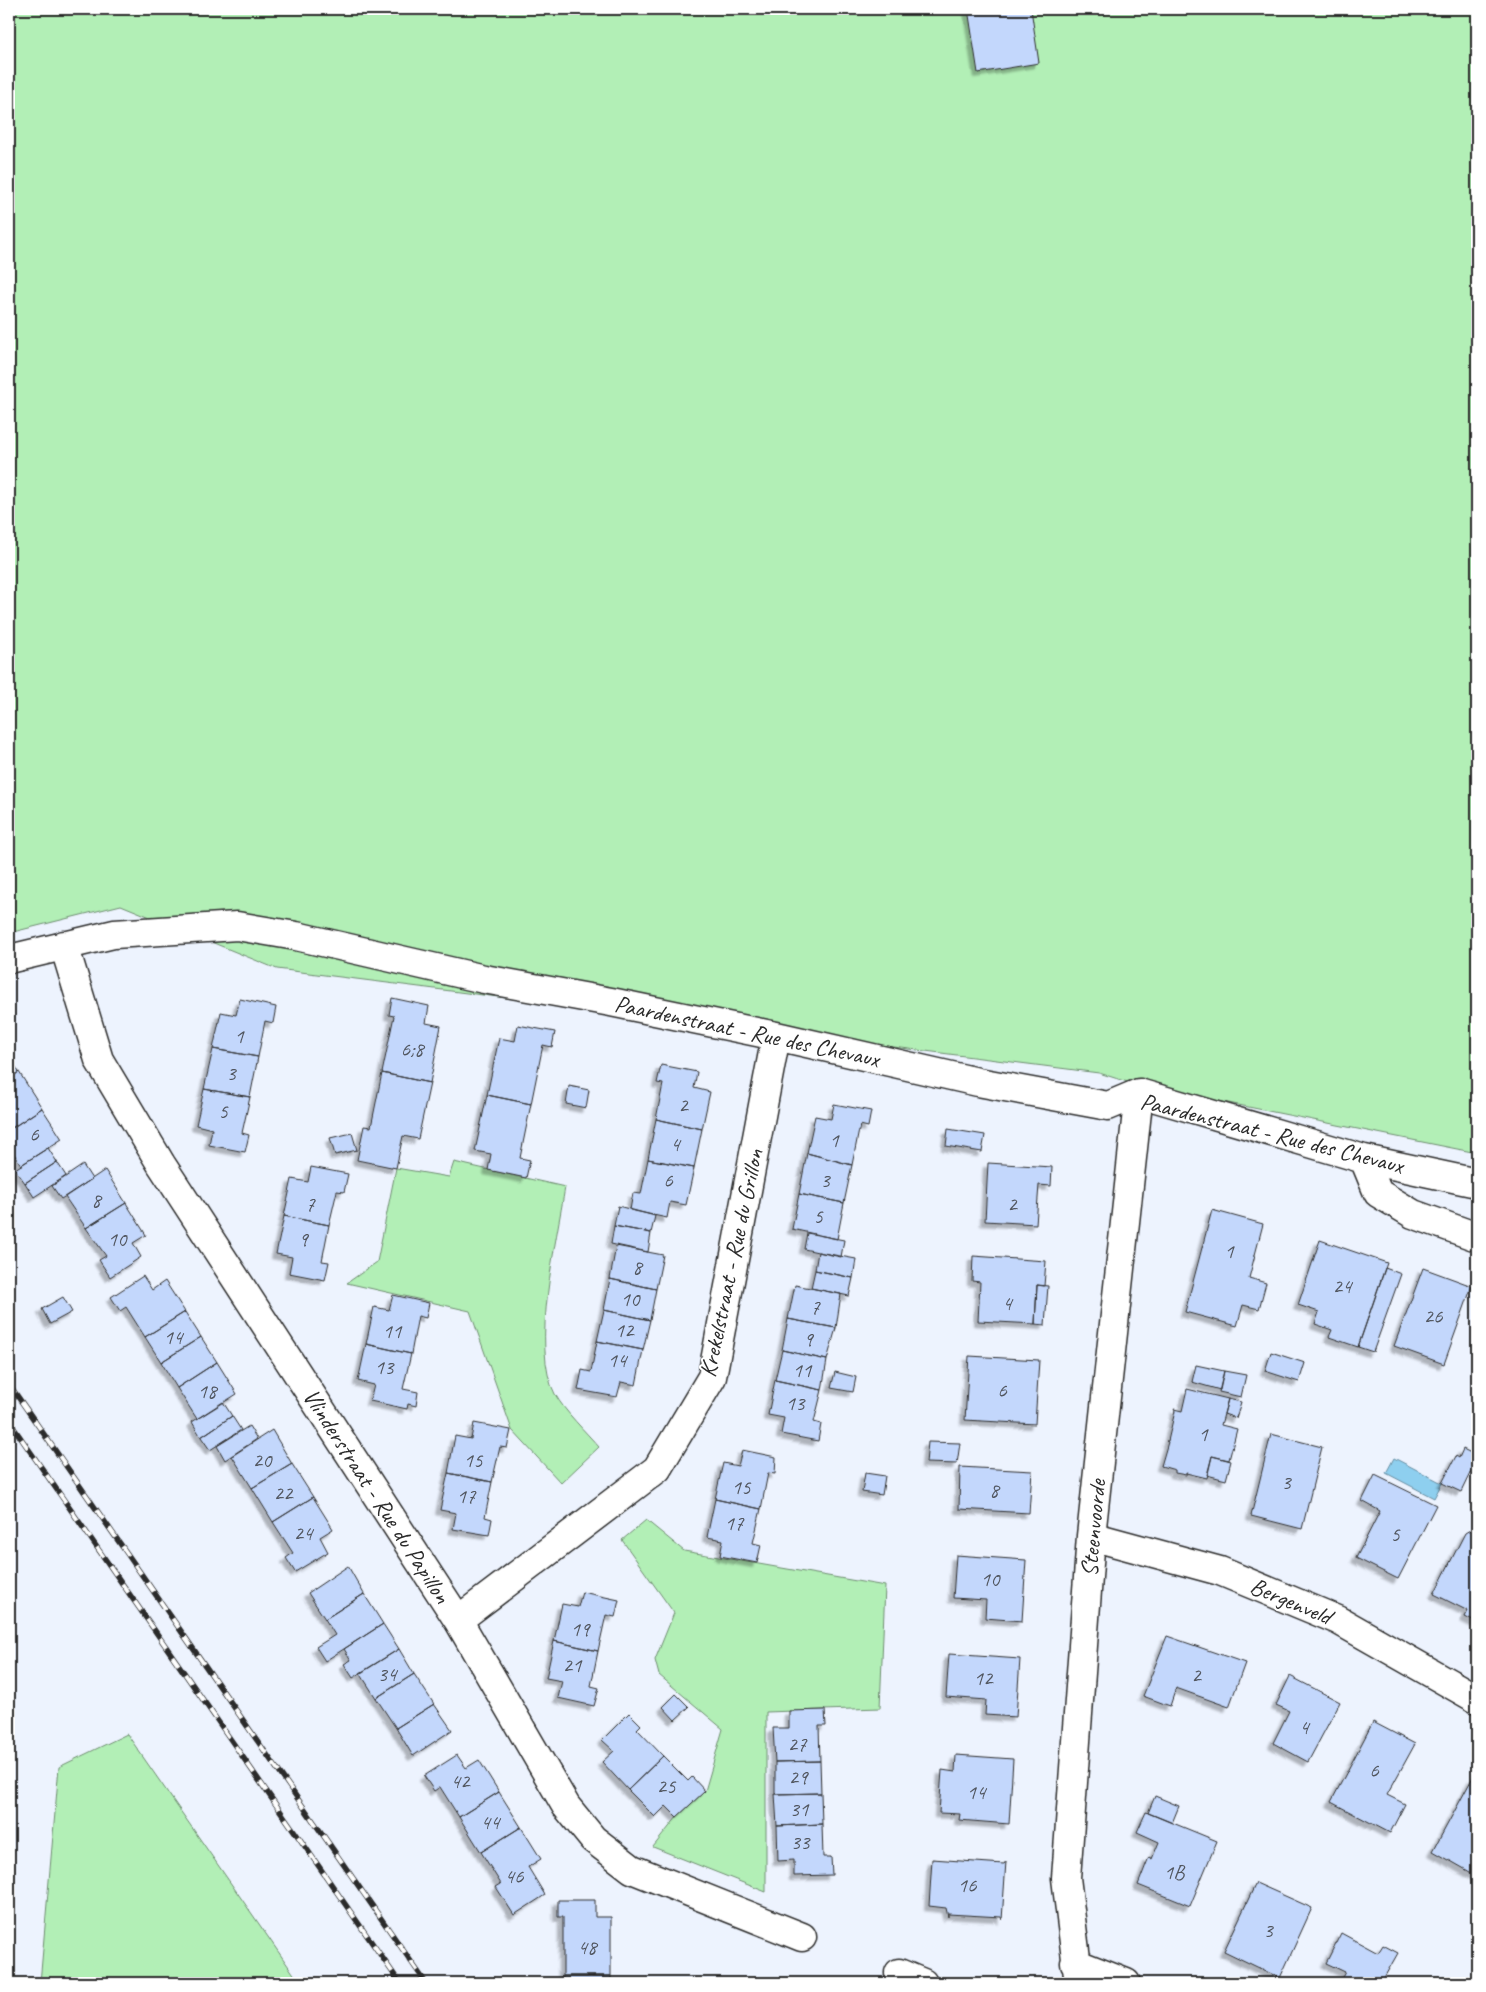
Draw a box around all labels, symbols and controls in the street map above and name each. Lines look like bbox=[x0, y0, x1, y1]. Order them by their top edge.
street label: Paardenstraat - Rue des Chevaux bbox=[612, 988, 884, 1074]
house number: 1 bbox=[234, 1023, 245, 1049]
house number: 6;8 bbox=[400, 1036, 426, 1062]
house number: 3 bbox=[226, 1060, 237, 1086]
street label: Paardenstraat - Rue des Chevaux bbox=[1137, 1086, 1408, 1181]
house number: 2 bbox=[678, 1092, 689, 1118]
house number: 5 bbox=[218, 1098, 229, 1124]
house number: 6 bbox=[29, 1121, 39, 1147]
house number: 1 bbox=[829, 1127, 840, 1153]
house number: 4 bbox=[670, 1131, 682, 1157]
street label: Krekelstraat - Rue du Grillon bbox=[692, 1146, 770, 1380]
house number: 6 bbox=[663, 1167, 673, 1193]
house number: 3 bbox=[820, 1167, 831, 1193]
house number: 8 bbox=[91, 1187, 103, 1213]
house number: 7 bbox=[305, 1191, 316, 1217]
house number: 2 bbox=[1007, 1191, 1018, 1217]
house number: 5 bbox=[813, 1203, 824, 1229]
house number: 10 bbox=[108, 1226, 128, 1252]
house number: 9 bbox=[298, 1226, 309, 1252]
house number: 1 bbox=[1224, 1238, 1235, 1264]
house number: 8 bbox=[632, 1254, 644, 1280]
house number: 24 bbox=[1333, 1273, 1354, 1299]
house number: 10 bbox=[621, 1286, 641, 1312]
house number: 4 bbox=[1002, 1290, 1014, 1316]
house number: 7 bbox=[810, 1294, 821, 1320]
house number: 26 bbox=[1424, 1303, 1443, 1329]
house number: 12 bbox=[615, 1317, 635, 1343]
house number: 11 bbox=[383, 1318, 403, 1344]
house number: 14 bbox=[164, 1324, 185, 1350]
house number: 9 bbox=[803, 1326, 814, 1352]
house number: 14 bbox=[608, 1347, 629, 1373]
house number: 13 bbox=[375, 1354, 395, 1380]
house number: 11 bbox=[793, 1357, 813, 1383]
house number: 6 bbox=[997, 1377, 1007, 1403]
house number: 18 bbox=[198, 1378, 219, 1404]
street label: Vlinderstraat - Rue du Papillon bbox=[296, 1383, 458, 1609]
house number: 13 bbox=[786, 1390, 806, 1416]
house number: 1 bbox=[1198, 1421, 1209, 1447]
house number: 20 bbox=[253, 1447, 273, 1473]
house number: 15 bbox=[464, 1447, 484, 1473]
house number: 3 bbox=[1281, 1469, 1292, 1495]
house number: 15 bbox=[732, 1474, 752, 1500]
street label: Steenvoorde bbox=[1074, 1476, 1112, 1578]
house number: 8 bbox=[989, 1477, 1001, 1503]
house number: 22 bbox=[274, 1480, 294, 1506]
house number: 17 bbox=[457, 1483, 477, 1509]
house number: 17 bbox=[725, 1510, 745, 1536]
house number: 24 bbox=[294, 1520, 315, 1546]
house number: 5 bbox=[1390, 1521, 1401, 1547]
house number: 10 bbox=[981, 1566, 1001, 1592]
street label: Bergenveld bbox=[1246, 1571, 1339, 1633]
house number: 19 bbox=[571, 1616, 591, 1642]
house number: 21 bbox=[563, 1652, 583, 1678]
house number: 34 bbox=[378, 1661, 399, 1687]
house number: 2 bbox=[1191, 1662, 1202, 1688]
house number: 12 bbox=[974, 1665, 994, 1691]
house number: 4 bbox=[1299, 1714, 1311, 1740]
house number: 27 bbox=[788, 1731, 808, 1757]
house number: 6 bbox=[1369, 1757, 1379, 1783]
house number: 29 bbox=[789, 1764, 809, 1790]
house number: 42 bbox=[451, 1768, 471, 1794]
house number: 25 bbox=[657, 1773, 677, 1799]
house number: 14 bbox=[967, 1779, 988, 1805]
house number: 31 bbox=[790, 1796, 810, 1822]
house number: 44 bbox=[481, 1809, 502, 1835]
house number: 33 bbox=[791, 1829, 811, 1855]
house number: 1B bbox=[1164, 1859, 1186, 1885]
house number: 46 bbox=[505, 1863, 524, 1889]
house number: 16 bbox=[958, 1872, 977, 1898]
house number: 3 bbox=[1263, 1917, 1274, 1943]
house number: 48 bbox=[578, 1934, 599, 1960]

